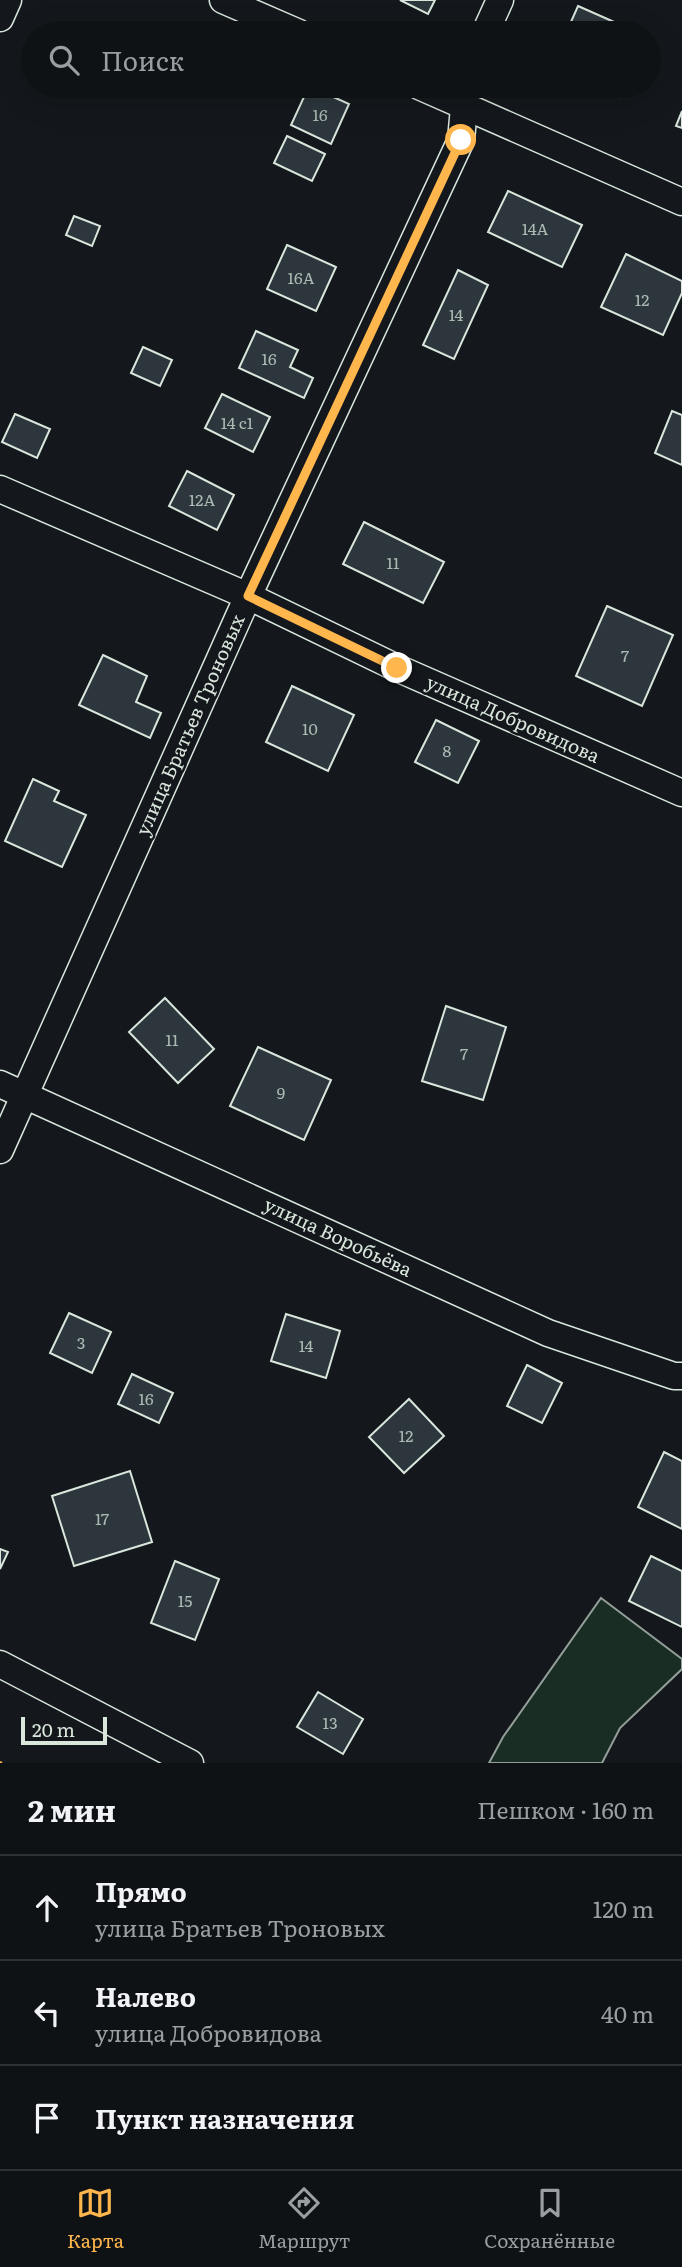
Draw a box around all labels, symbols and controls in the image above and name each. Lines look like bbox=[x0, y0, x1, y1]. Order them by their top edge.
search box bbox=[21, 21, 661, 98]
text: Поиск bbox=[101, 40, 184, 79]
icon: search bbox=[45, 41, 83, 79]
house number: 16 bbox=[312, 102, 328, 126]
route start bbox=[445, 124, 476, 155]
house number: 14А bbox=[522, 216, 548, 240]
house number: 16А bbox=[288, 265, 315, 289]
house number: 12 bbox=[635, 287, 649, 311]
house number: 14 bbox=[449, 302, 464, 326]
house number: 16 bbox=[261, 346, 277, 370]
house number: 14 с1 bbox=[221, 410, 254, 434]
house number: 12А bbox=[189, 487, 215, 511]
house number: 11 bbox=[386, 550, 400, 574]
street label: улица Братьев Троновых bbox=[128, 609, 251, 840]
house number: 7 bbox=[621, 643, 629, 667]
route end bbox=[381, 652, 412, 683]
street label: улица Добровидова bbox=[422, 667, 605, 769]
house number: 10 bbox=[302, 716, 318, 740]
house number: 8 bbox=[443, 738, 452, 762]
house number: 11 bbox=[165, 1027, 179, 1051]
house number: 7 bbox=[460, 1041, 468, 1065]
house number: 9 bbox=[277, 1080, 285, 1104]
street label: улица Воробьёва bbox=[260, 1189, 418, 1283]
house number: 3 bbox=[77, 1330, 85, 1354]
house number: 14 bbox=[299, 1333, 314, 1357]
house number: 16 bbox=[138, 1386, 154, 1410]
house number: 12 bbox=[399, 1423, 413, 1447]
house number: 17 bbox=[95, 1506, 109, 1530]
house number: 15 bbox=[178, 1588, 192, 1612]
house number: 13 bbox=[322, 1710, 338, 1734]
scale bar bbox=[21, 1714, 107, 1746]
text: 20 m bbox=[32, 1715, 75, 1743]
text: 2 мин bbox=[28, 1787, 116, 1831]
text: Пешком · 160 m bbox=[477, 1792, 654, 1826]
text: Прямо bbox=[95, 1871, 187, 1910]
icon: ahead bbox=[28, 1889, 66, 1927]
text: 120 m bbox=[593, 1891, 654, 1925]
text: улица Братьев Троновых bbox=[95, 1910, 385, 1944]
text: Налево bbox=[95, 1976, 196, 2015]
icon: left bbox=[28, 1994, 66, 2032]
text: 40 m bbox=[601, 1996, 654, 2030]
text: улица Добровидова bbox=[95, 2015, 322, 2049]
text: Пункт назначения bbox=[95, 2098, 354, 2137]
icon: arrive bbox=[28, 2099, 66, 2137]
tab: Карта bbox=[67, 2184, 124, 2254]
tab: Маршрут bbox=[258, 2184, 350, 2254]
tab: Сохранённые bbox=[484, 2184, 615, 2254]

